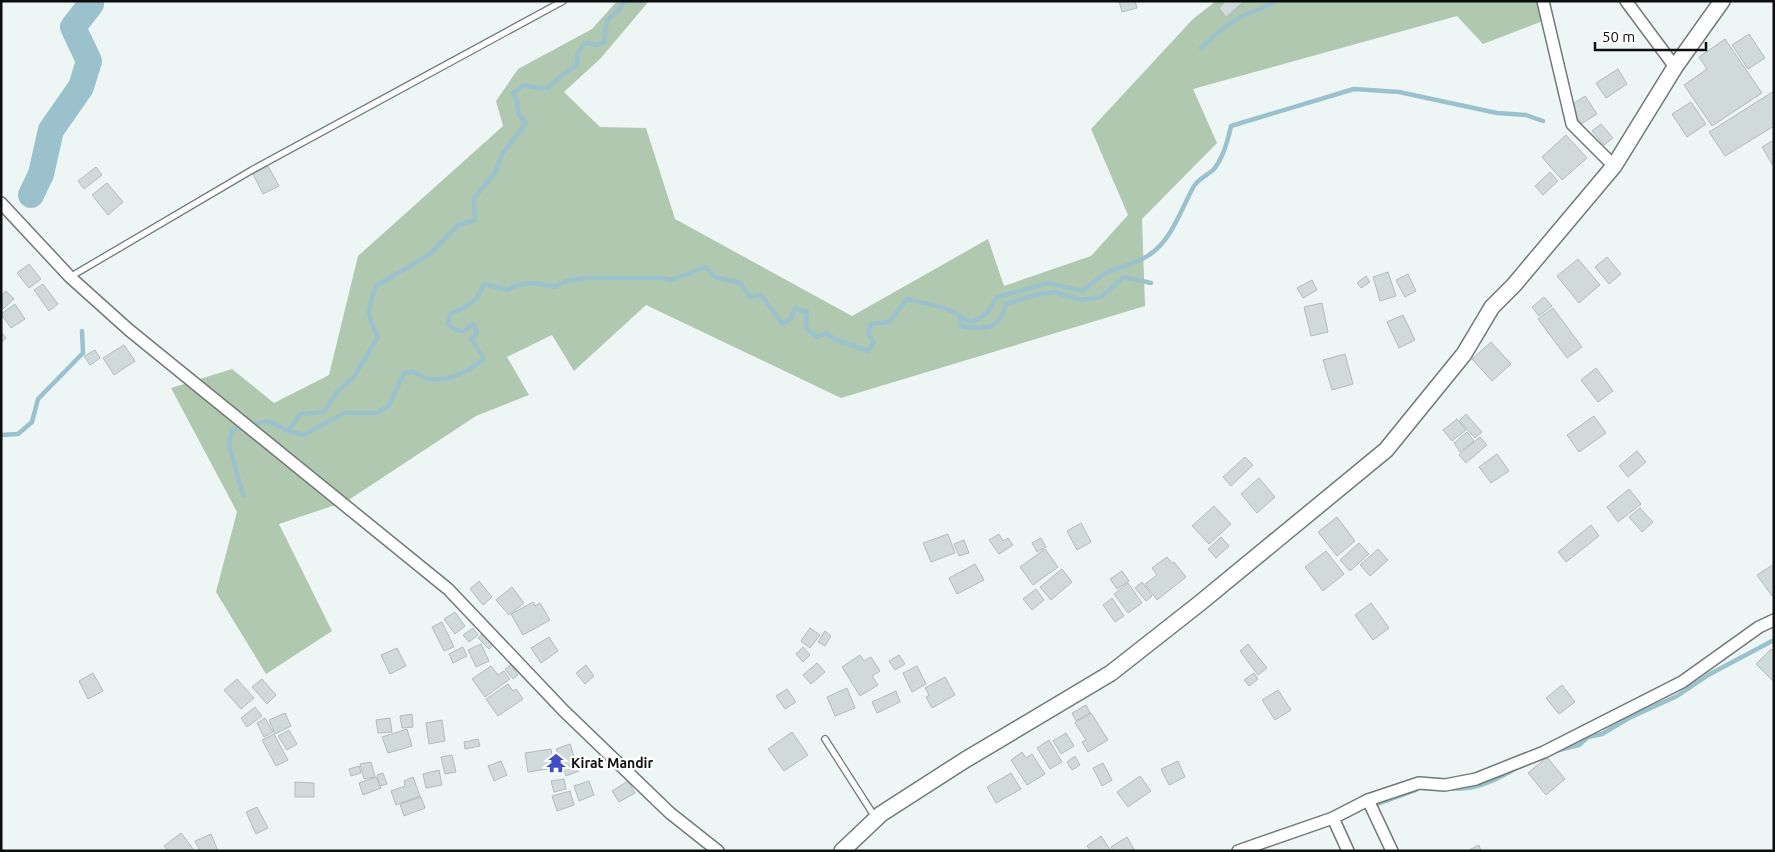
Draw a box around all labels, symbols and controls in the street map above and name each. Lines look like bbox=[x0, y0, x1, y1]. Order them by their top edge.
scale bar bbox=[1595, 20, 1706, 52]
text: 50 m bbox=[1602, 28, 1635, 45]
temple icon: Kirat Mandir bbox=[545, 752, 567, 774]
place label: Kirat Mandir bbox=[571, 755, 654, 771]

